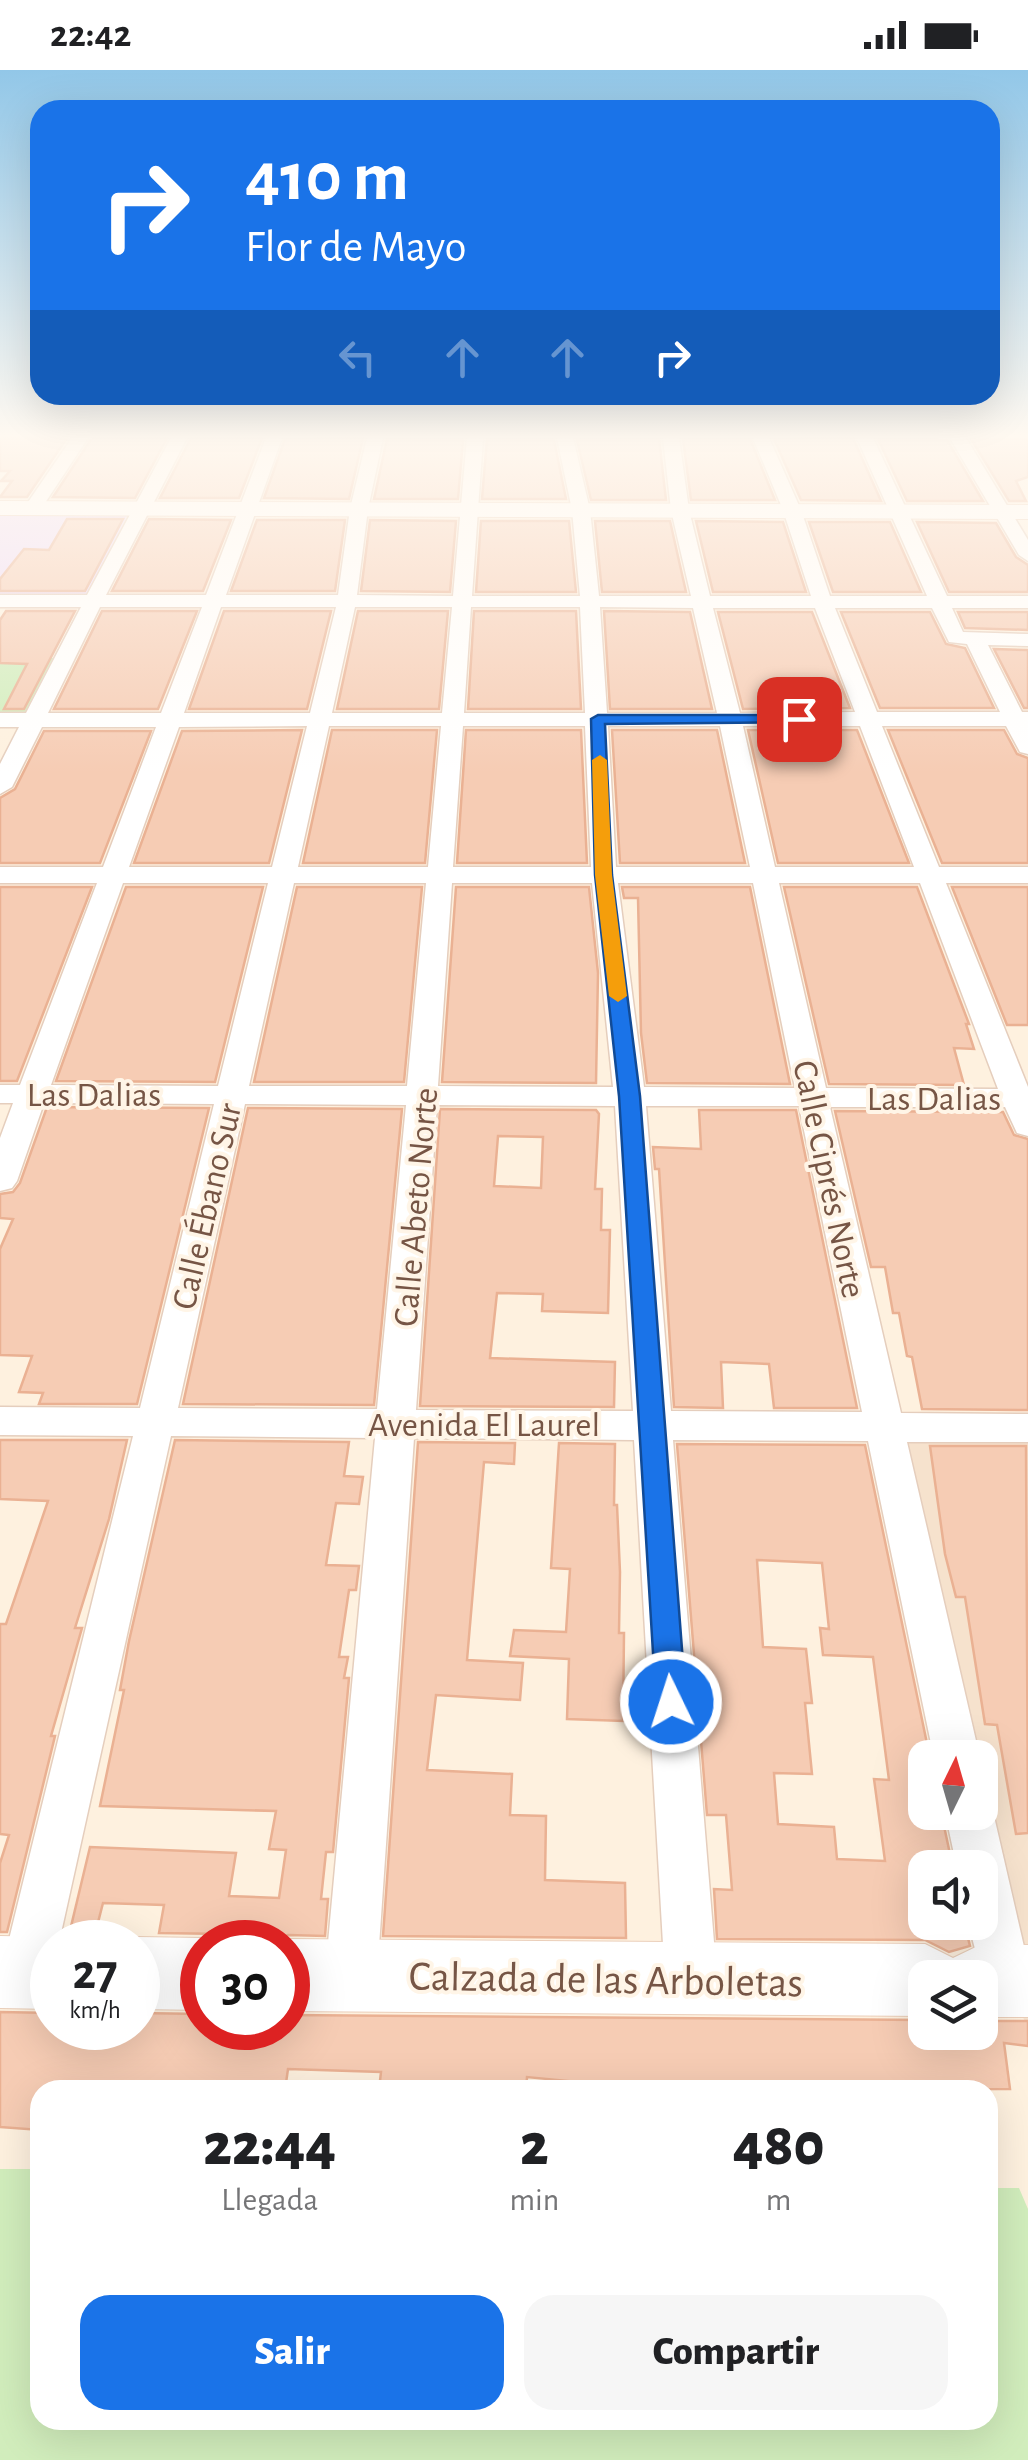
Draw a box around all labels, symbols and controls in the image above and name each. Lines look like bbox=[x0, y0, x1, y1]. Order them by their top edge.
text: 22:42 bbox=[50, 16, 132, 54]
icon: right bbox=[80, 140, 210, 270]
text: 410 m bbox=[245, 143, 409, 213]
text: Flor de Mayo bbox=[245, 225, 467, 270]
icon: left bbox=[330, 330, 385, 385]
icon: ahead bbox=[435, 330, 490, 385]
icon: ahead bbox=[540, 330, 595, 385]
icon: right bbox=[645, 330, 700, 385]
pin bbox=[757, 677, 842, 762]
icon: arrive bbox=[772, 692, 827, 747]
street label: Calle Ciprés Norte bbox=[786, 1057, 871, 1301]
street label: Las Dalias bbox=[27, 1078, 161, 1113]
street label: Las Dalias bbox=[867, 1082, 1001, 1117]
street label: Calle Abeto Norte bbox=[389, 1086, 444, 1328]
street label: Calle Ébano Sur bbox=[165, 1099, 248, 1313]
street label: Avenida El Laurel bbox=[368, 1408, 600, 1443]
position arrow bbox=[619, 1650, 723, 1754]
north arrow bbox=[908, 1740, 998, 1830]
map controls bbox=[908, 1740, 998, 2050]
button: sound bbox=[908, 1850, 998, 1940]
speed limit sign: 30 bbox=[180, 1920, 310, 2050]
text: 27 bbox=[72, 1948, 118, 1998]
street label: Calzada de las Arboletas bbox=[408, 1956, 804, 2004]
button: layers bbox=[908, 1960, 998, 2050]
text: km/h bbox=[69, 1998, 121, 2023]
text: 22:44 bbox=[203, 2116, 336, 2176]
text: 2 bbox=[520, 2116, 549, 2176]
text: 480 bbox=[733, 2116, 825, 2176]
text: Llegada bbox=[221, 2184, 318, 2216]
text: min bbox=[509, 2184, 559, 2216]
text: m bbox=[766, 2184, 791, 2216]
button: Salir bbox=[80, 2295, 504, 2410]
button: Compartir bbox=[524, 2295, 948, 2410]

